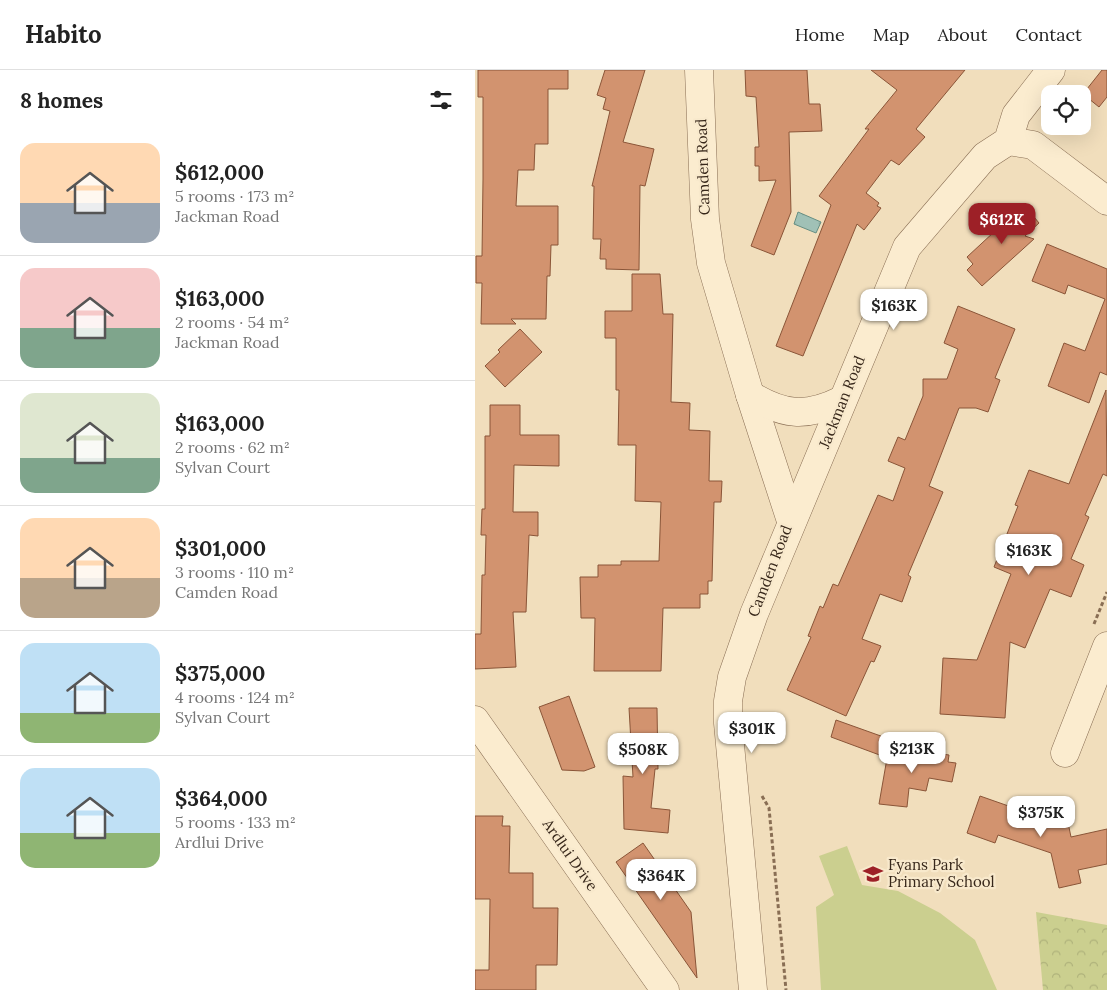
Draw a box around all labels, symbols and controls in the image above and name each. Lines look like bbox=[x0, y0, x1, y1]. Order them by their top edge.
text: Habito bbox=[25, 19, 102, 50]
text: Home bbox=[795, 23, 845, 46]
text: Map bbox=[873, 23, 909, 46]
text: About bbox=[937, 23, 987, 46]
text: Contact bbox=[1015, 23, 1082, 46]
map controls bbox=[1041, 85, 1091, 135]
button: locate bbox=[1041, 85, 1091, 135]
icon: filters bbox=[427, 86, 455, 114]
text: 8 homes bbox=[20, 87, 103, 114]
street label: Camden Road bbox=[691, 118, 714, 216]
text: $612,000 bbox=[175, 159, 264, 186]
icon: home bbox=[60, 163, 120, 223]
text: 5 rooms · 173 m² bbox=[175, 186, 294, 206]
pin: $612K bbox=[967, 202, 1037, 245]
text: Jackman Road bbox=[175, 206, 280, 226]
text: $612K bbox=[979, 209, 1025, 229]
text: $163,000 bbox=[175, 285, 265, 312]
icon: home bbox=[60, 288, 120, 348]
pin: $163K bbox=[859, 288, 929, 331]
text: $163K bbox=[871, 295, 917, 315]
text: 2 rooms · 54 m² bbox=[175, 312, 290, 332]
text: Jackman Road bbox=[175, 332, 280, 352]
street label: Jackman Road bbox=[814, 353, 869, 452]
text: $163,000 bbox=[175, 410, 265, 437]
icon: home bbox=[60, 413, 120, 473]
text: 2 rooms · 62 m² bbox=[175, 437, 290, 457]
text: Sylvan Court bbox=[175, 457, 270, 477]
street label: Camden Road bbox=[743, 522, 796, 619]
pin: $163K bbox=[994, 534, 1064, 576]
text: $301,000 bbox=[175, 535, 266, 562]
icon: home bbox=[60, 538, 120, 598]
text: $163K bbox=[1006, 540, 1052, 560]
text: 3 rooms · 110 m² bbox=[175, 562, 294, 582]
text: Camden Road bbox=[175, 582, 278, 602]
text: $375,000 bbox=[175, 660, 265, 687]
icon: home bbox=[60, 663, 120, 723]
text: 4 rooms · 124 m² bbox=[175, 687, 295, 707]
text: Sylvan Court bbox=[175, 707, 270, 727]
pin: $301K bbox=[717, 712, 787, 754]
text: $301K bbox=[729, 718, 775, 738]
pin: $508K bbox=[608, 732, 678, 775]
pin: $213K bbox=[877, 732, 947, 774]
text: $213K bbox=[890, 738, 934, 758]
text: $508K bbox=[619, 739, 667, 759]
text: $364,000 bbox=[175, 785, 268, 812]
icon: home bbox=[60, 788, 120, 848]
pin: $375K bbox=[1006, 796, 1076, 838]
text: $375K bbox=[1018, 802, 1064, 822]
text: 5 rooms · 133 m² bbox=[175, 812, 296, 832]
street label: Ardlui Drive bbox=[538, 814, 602, 894]
text: Ardlui Drive bbox=[175, 832, 264, 852]
place label: Fyans Park Primary School bbox=[888, 855, 995, 891]
pin: $364K bbox=[626, 858, 696, 901]
school or university icon: Fyans Park Primary School bbox=[862, 863, 884, 885]
text: $364K bbox=[637, 865, 685, 885]

